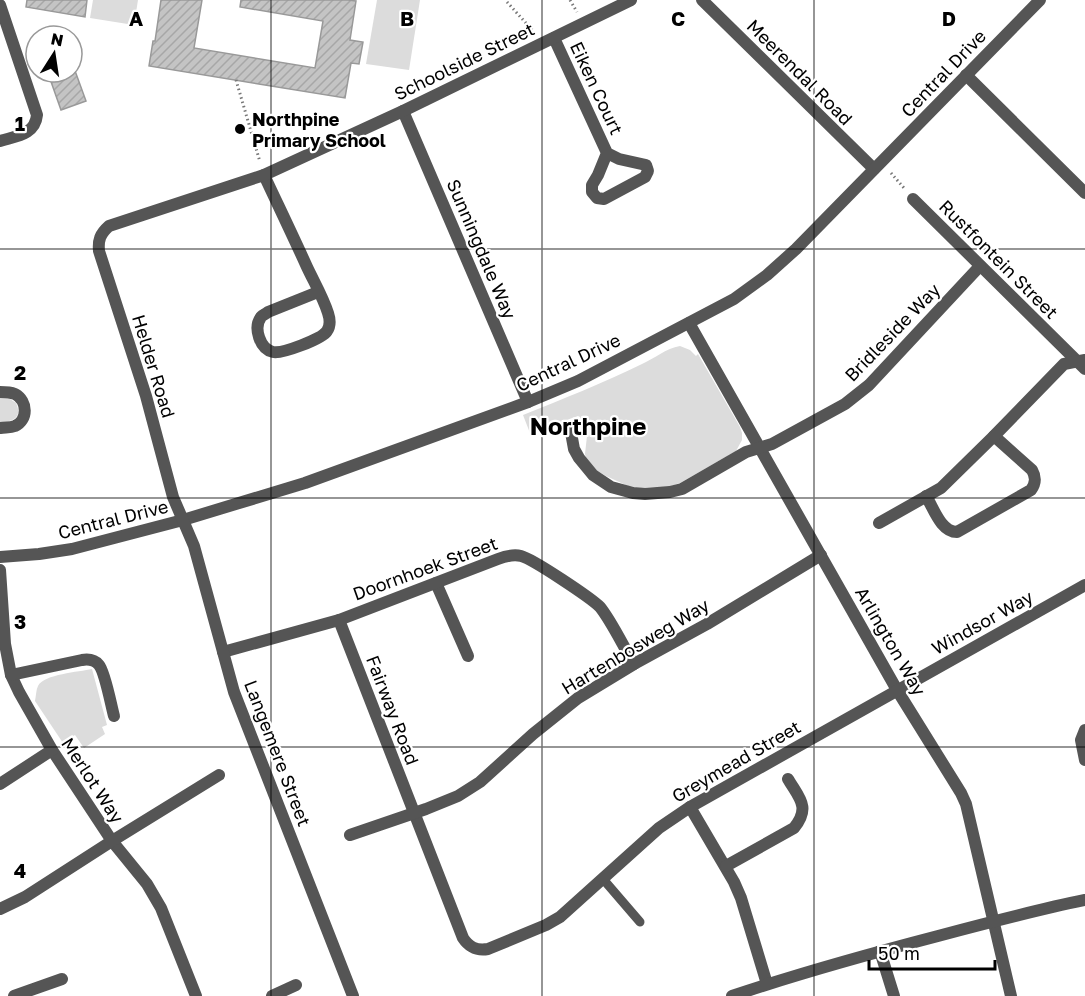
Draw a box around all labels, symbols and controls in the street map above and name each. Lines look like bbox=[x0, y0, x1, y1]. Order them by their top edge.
text: A bbox=[129, 6, 143, 30]
text: B bbox=[400, 6, 414, 30]
text: C bbox=[671, 6, 685, 30]
text: D bbox=[942, 6, 956, 30]
street label: Meerendal Road bbox=[743, 15, 857, 129]
street label: Schoolside Street bbox=[390, 17, 538, 105]
north arrow bbox=[24, 24, 84, 84]
street label: Central Drive bbox=[896, 25, 990, 121]
text: N bbox=[49, 28, 65, 50]
street label: Eiken Court bbox=[566, 38, 628, 138]
place label: Northpine Primary School bbox=[252, 108, 386, 151]
text: 1 bbox=[15, 111, 25, 135]
marker: Northpine Primary School bbox=[233, 122, 247, 136]
street label: Sunningdale Way bbox=[443, 176, 521, 322]
street label: Rustfontein Street bbox=[935, 195, 1063, 323]
street label: Bridleside Way bbox=[840, 278, 944, 386]
street label: Helder Road bbox=[128, 312, 180, 420]
street label: Central Drive bbox=[512, 328, 624, 396]
text: 2 bbox=[14, 360, 26, 384]
district label: Northpine bbox=[530, 411, 646, 440]
street label: Central Drive bbox=[56, 495, 170, 543]
street label: Doornhoek Street bbox=[350, 532, 500, 604]
street label: Arlington Way bbox=[851, 583, 931, 699]
street label: Windsor Way bbox=[927, 585, 1037, 659]
street label: Hartenbosweg Way bbox=[557, 593, 713, 699]
text: 3 bbox=[14, 609, 26, 633]
street label: Fairway Road bbox=[362, 652, 424, 768]
street label: Langemere Street bbox=[240, 677, 316, 829]
street label: Greymead Street bbox=[668, 715, 804, 807]
street label: Merlot Way bbox=[57, 733, 129, 827]
text: 4 bbox=[14, 858, 26, 882]
scale bar bbox=[869, 933, 995, 971]
text: 50 m bbox=[878, 942, 920, 964]

